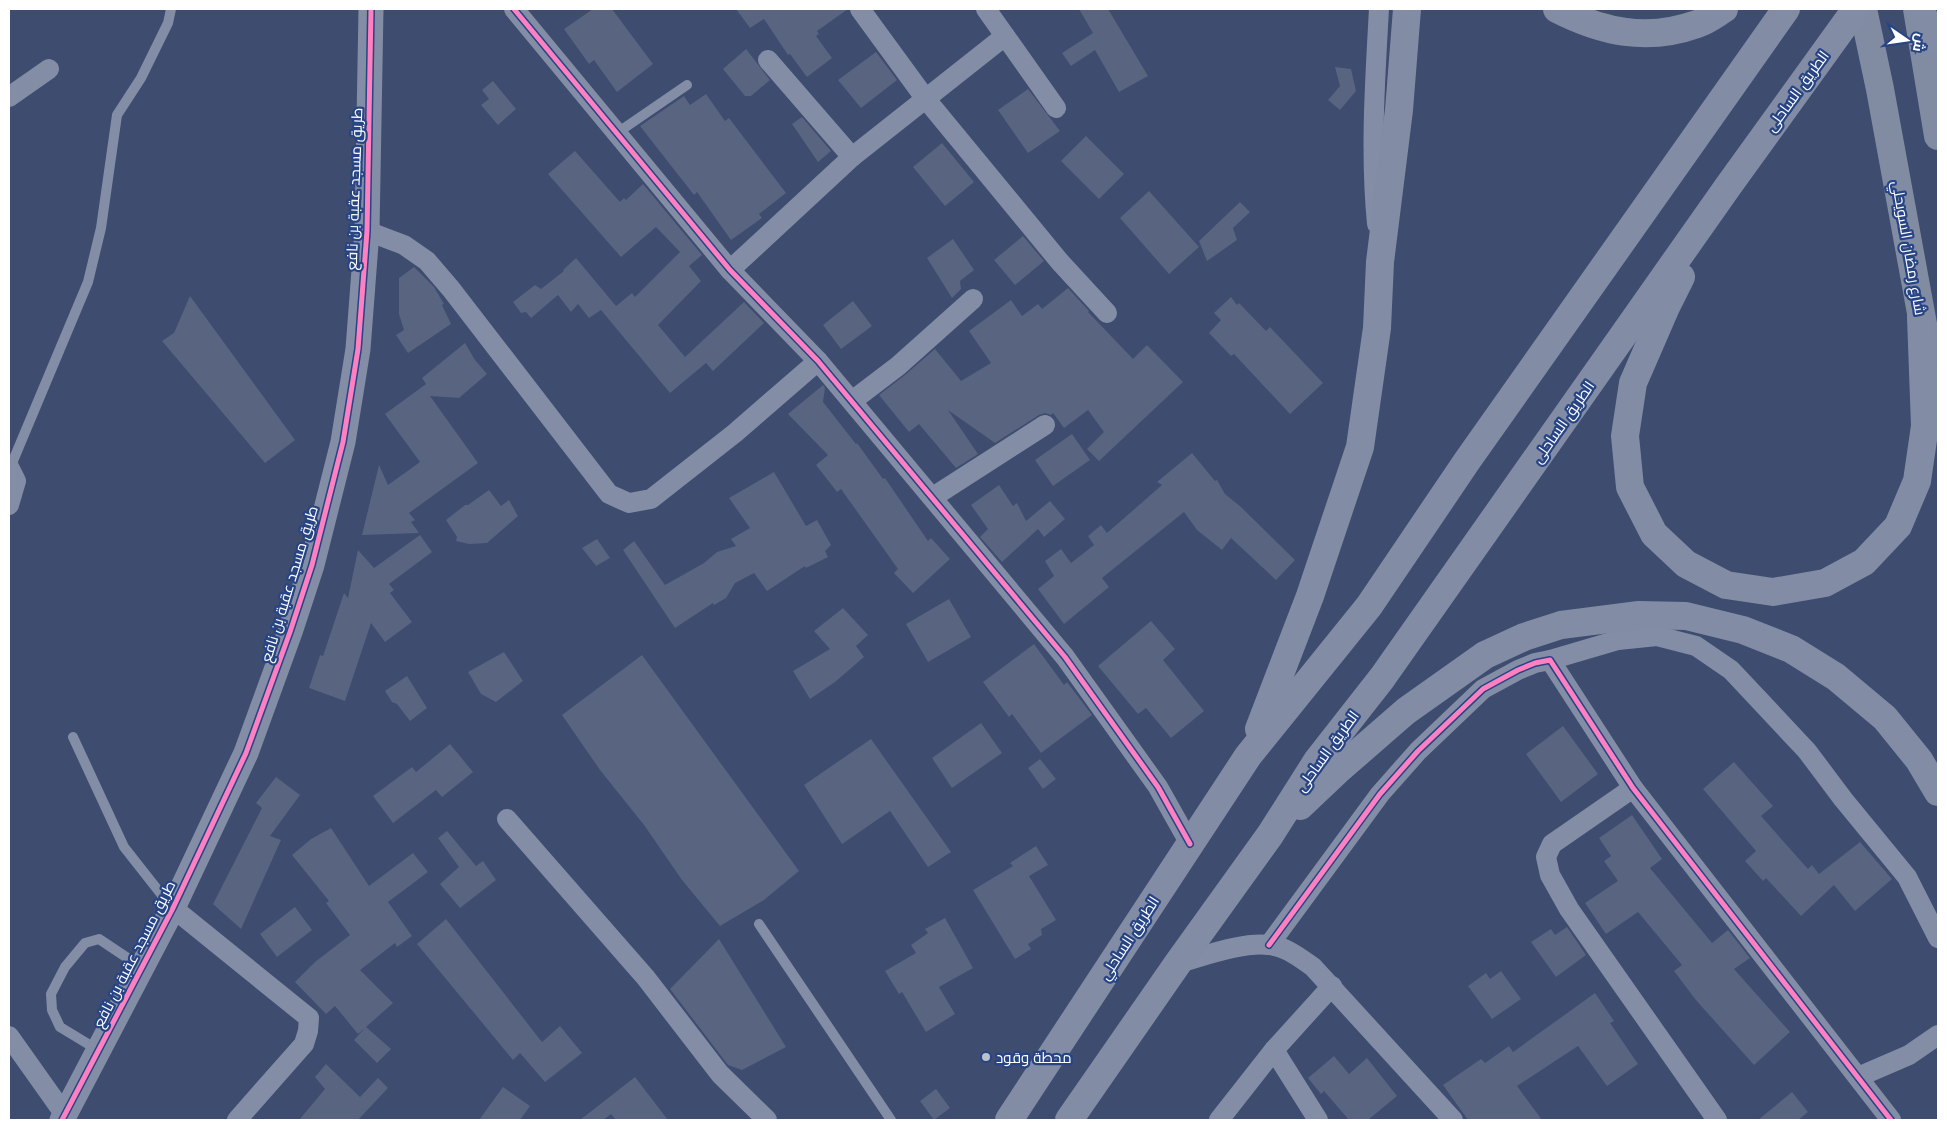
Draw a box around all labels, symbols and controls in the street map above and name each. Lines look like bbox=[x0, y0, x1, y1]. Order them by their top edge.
north arrow bbox=[1882, 15, 1932, 65]
text: ش bbox=[1909, 32, 1930, 54]
street label: الطريق الساحلى bbox=[1761, 47, 1834, 136]
street label: طريق مسجد عقبة بن نافع bbox=[342, 107, 368, 271]
street label: شارع رمضان السويحلي bbox=[1885, 179, 1930, 317]
street label: الطريق الساحلى bbox=[1528, 377, 1599, 467]
street label: طريق مسجد عقبة بن نافع bbox=[256, 503, 324, 665]
street label: الطريق الساحلى bbox=[1291, 707, 1364, 796]
street label: طريق مسجد عقبة بن نافع bbox=[89, 877, 181, 1032]
street label: الطريق الساحلي bbox=[1095, 893, 1166, 985]
place label: محطة وقود bbox=[996, 1048, 1072, 1067]
marker: محطة وقود bbox=[980, 1051, 992, 1063]

